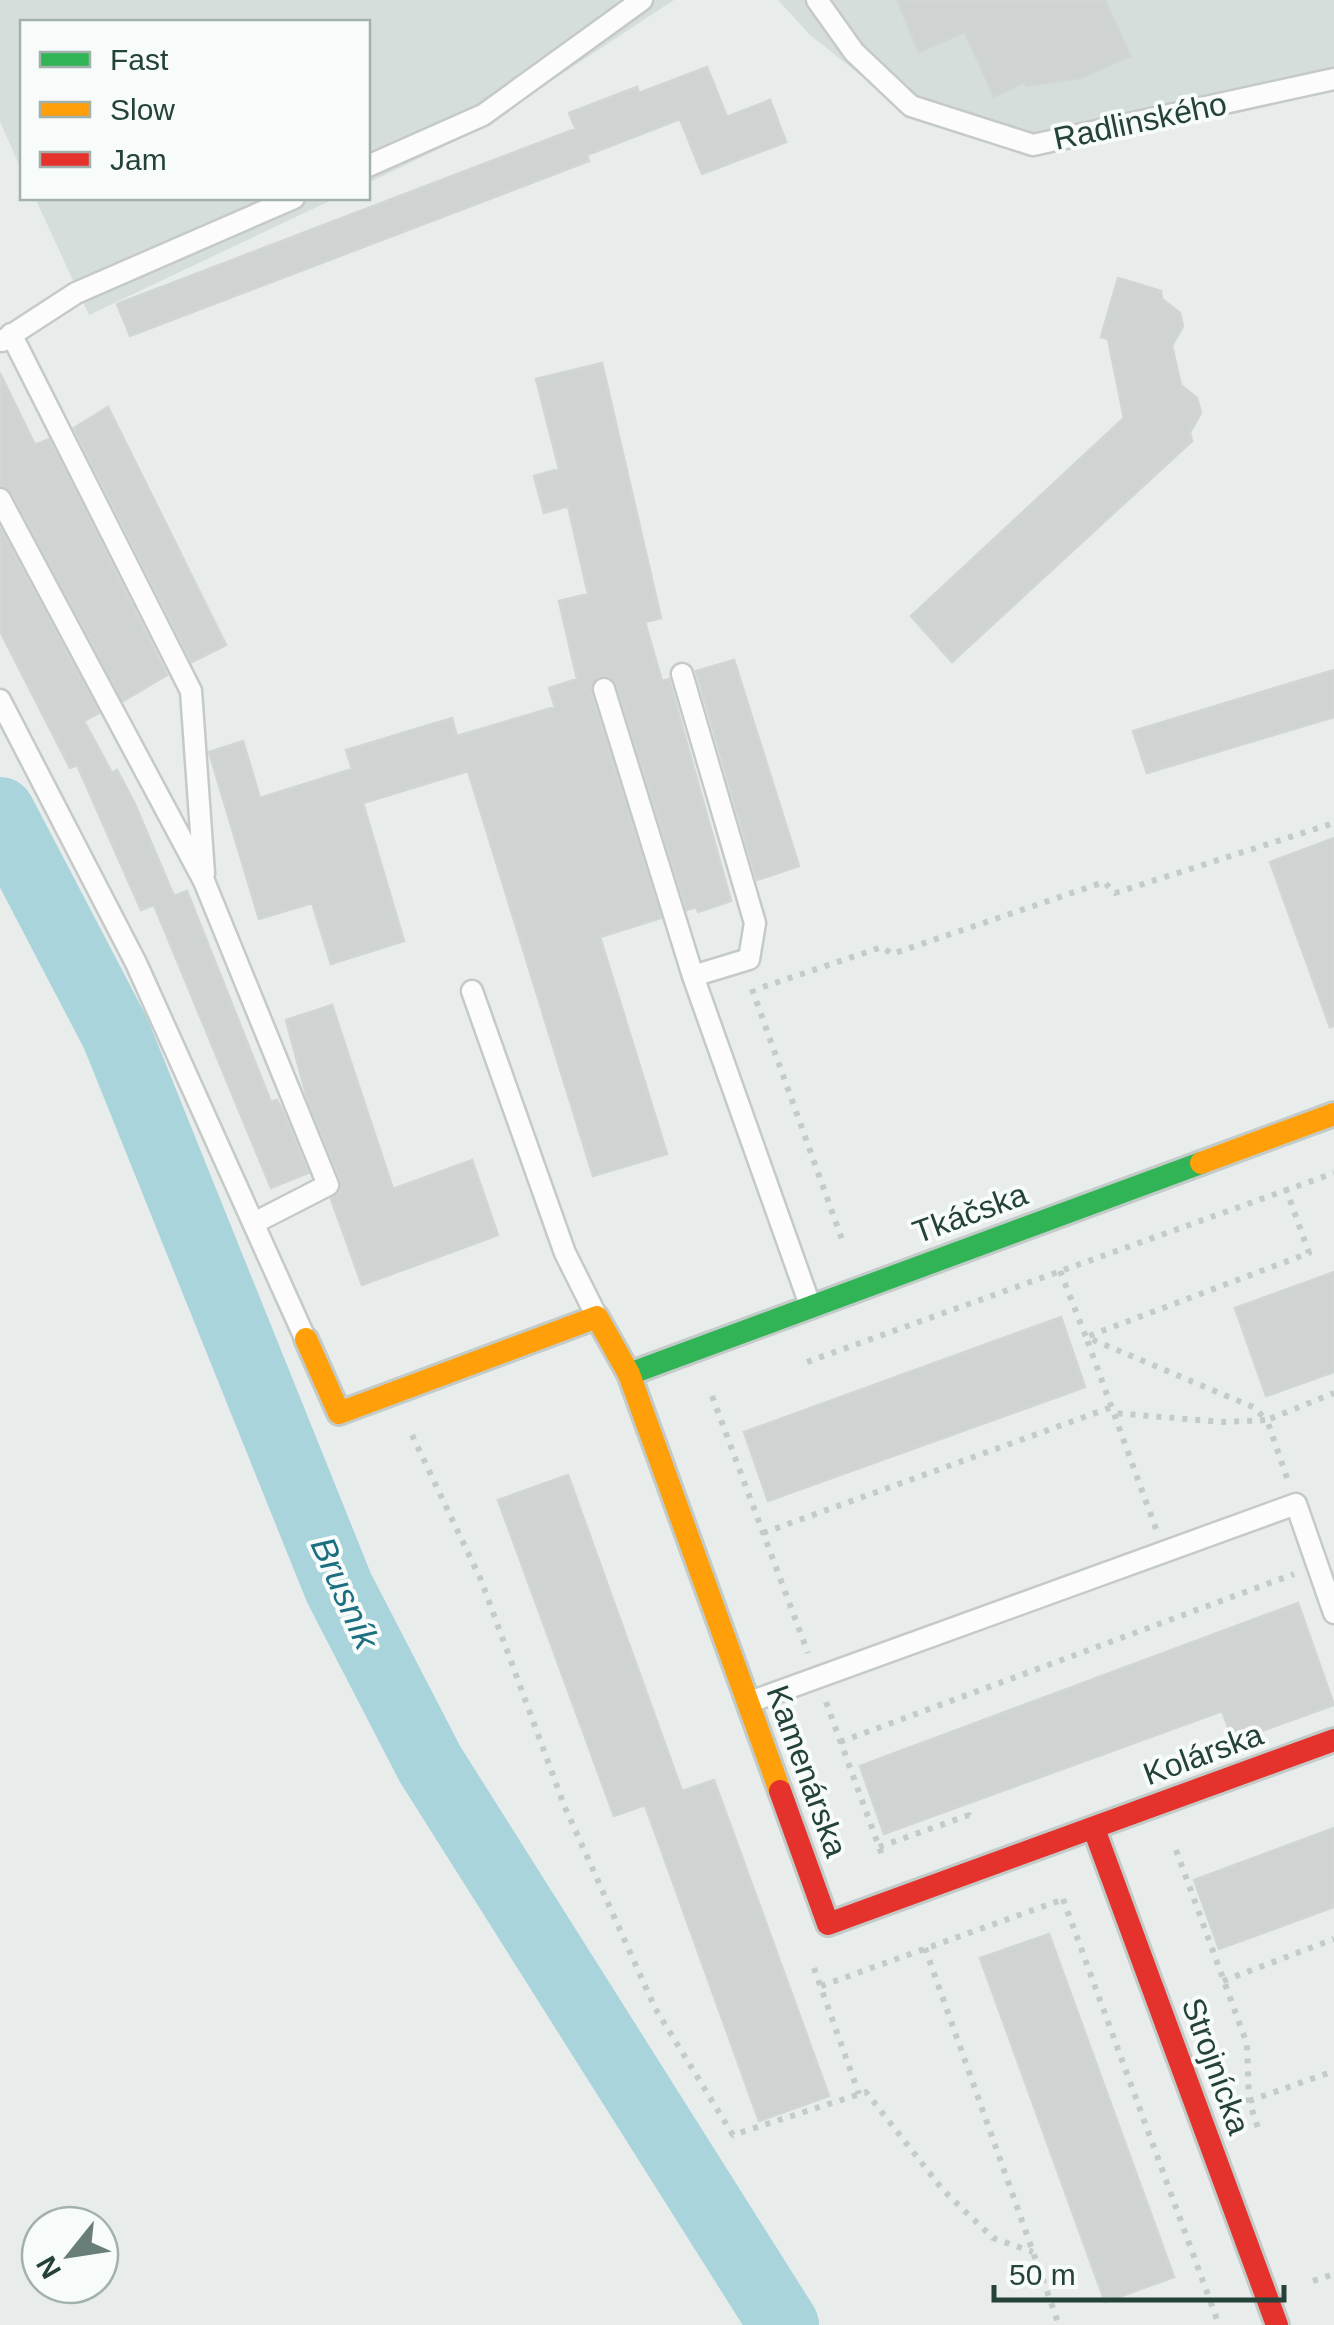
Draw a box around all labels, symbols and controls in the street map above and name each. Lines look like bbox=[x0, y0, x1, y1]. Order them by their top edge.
legend bbox=[20, 20, 370, 200]
text: Fast bbox=[110, 43, 169, 76]
street label: Radlinského bbox=[1050, 85, 1230, 157]
text: Slow bbox=[110, 93, 175, 126]
text: Jam bbox=[110, 143, 167, 176]
street label: Tkáčska bbox=[908, 1176, 1032, 1250]
water label: Brusník bbox=[304, 1531, 388, 1656]
street label: Kamenárska bbox=[759, 1680, 855, 1862]
street label: Kolárska bbox=[1138, 1716, 1268, 1792]
street label: Strojnícka bbox=[1175, 1993, 1257, 2139]
north arrow bbox=[20, 2205, 120, 2305]
scale bar bbox=[994, 2240, 1284, 2302]
text: N bbox=[30, 2251, 67, 2284]
text: 50 m bbox=[1009, 2258, 1076, 2291]

